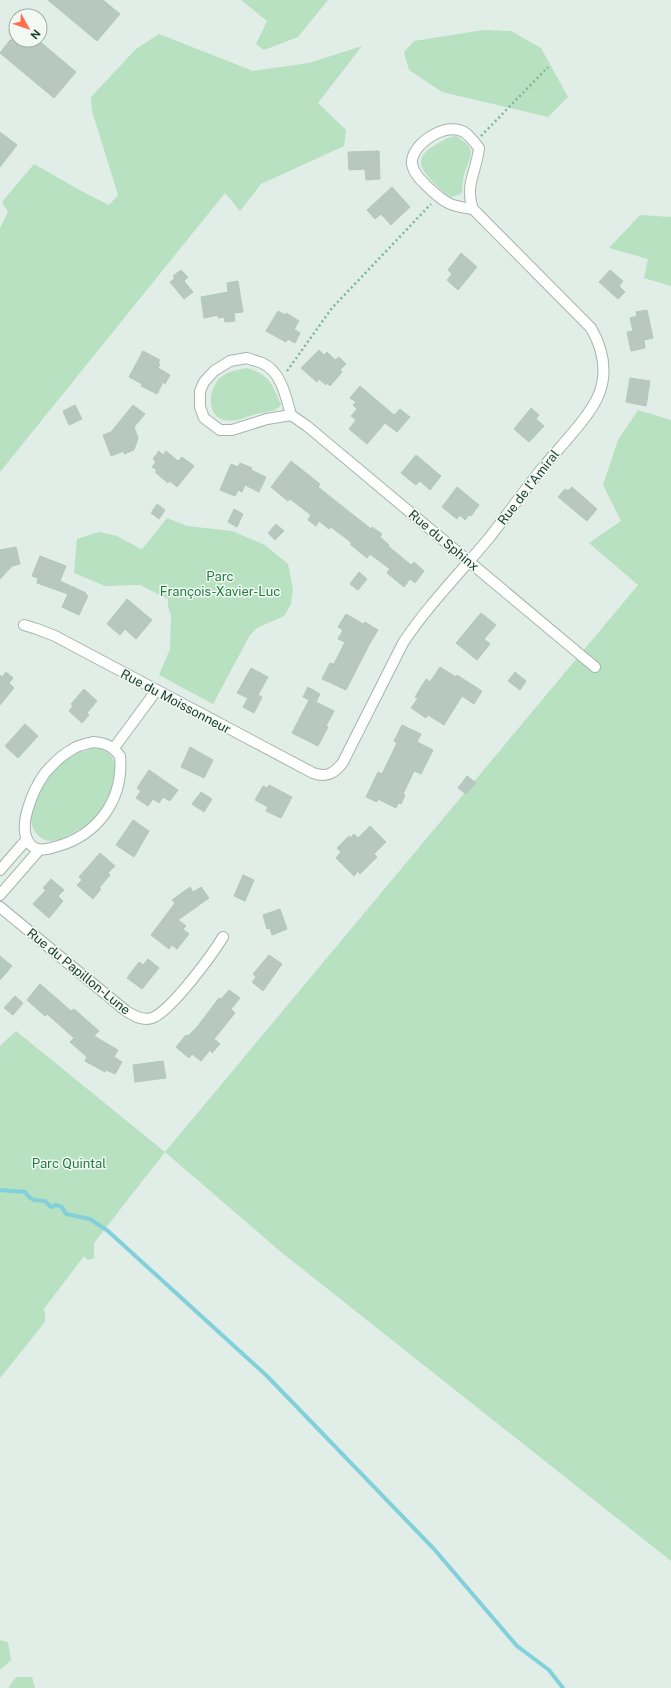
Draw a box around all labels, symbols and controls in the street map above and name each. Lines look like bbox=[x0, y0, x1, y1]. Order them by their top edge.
north arrow bbox=[8, 8, 48, 48]
text: N bbox=[28, 27, 43, 42]
street label: Rue de l'Amiral bbox=[494, 447, 562, 528]
street label: Rue du Sphinx bbox=[406, 507, 482, 574]
park label: Parc François-Xavier-Luc bbox=[160, 569, 280, 599]
street label: Rue du Moissonneur bbox=[118, 666, 233, 737]
street label: Rue du Papillon-Lune bbox=[24, 925, 133, 1018]
park label: Parc Quintal bbox=[32, 1156, 106, 1171]

